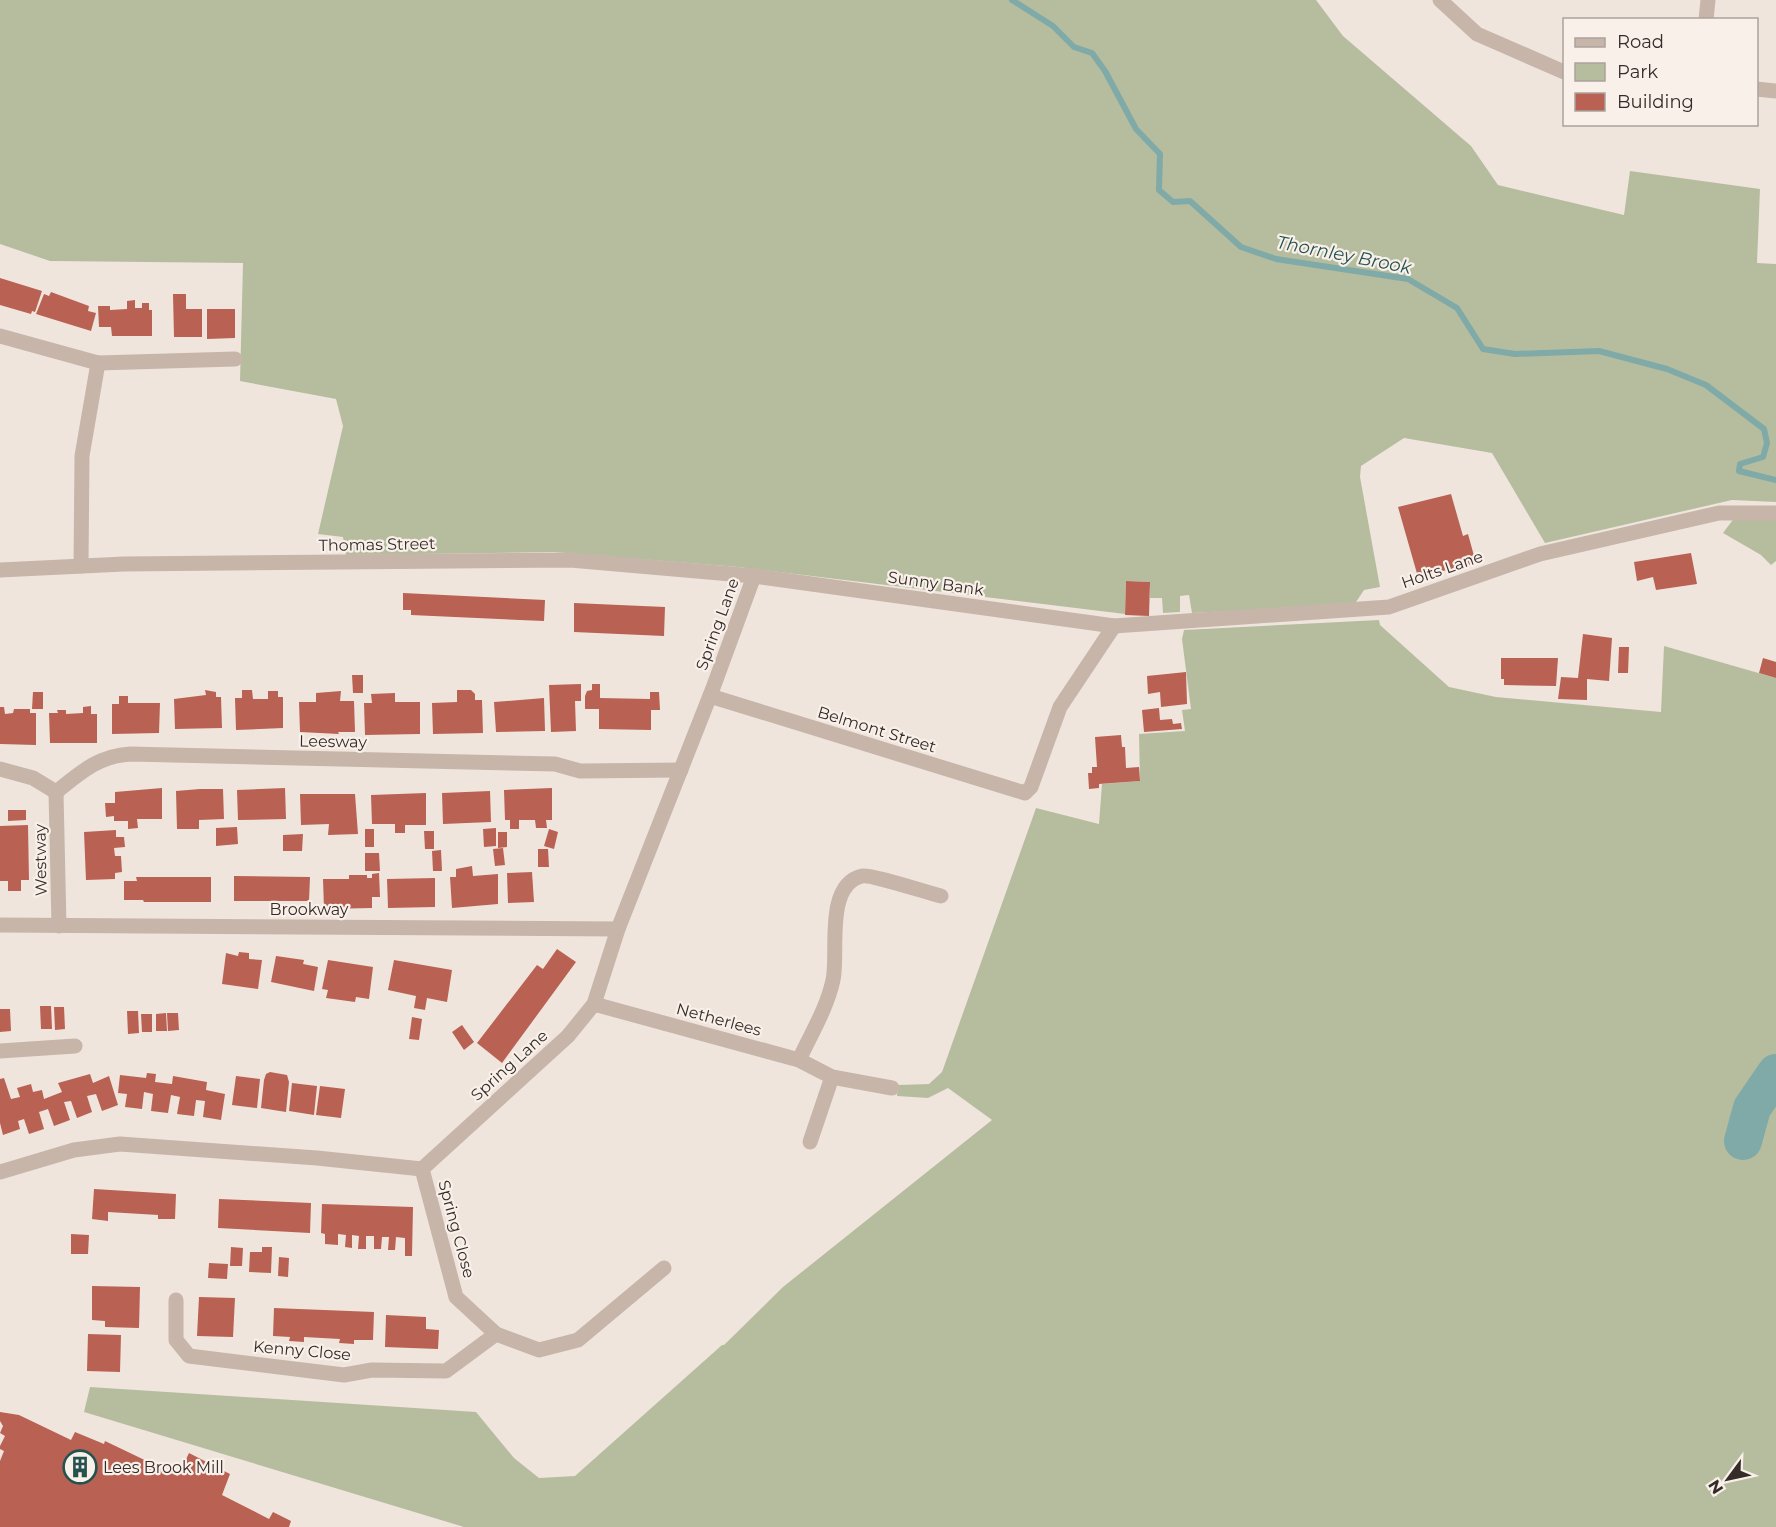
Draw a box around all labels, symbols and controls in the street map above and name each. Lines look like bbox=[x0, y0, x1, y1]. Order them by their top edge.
legend bbox=[1563, 18, 1758, 126]
text: Road bbox=[1617, 31, 1664, 53]
text: Park bbox=[1617, 61, 1658, 83]
text: Building bbox=[1617, 91, 1694, 113]
water label: Thornley Brook bbox=[1275, 231, 1415, 279]
street label: Thomas Street bbox=[318, 534, 436, 555]
street label: Holts Lane bbox=[1399, 547, 1485, 592]
street label: Sunny Bank bbox=[887, 567, 986, 600]
street label: Spring Lane bbox=[692, 576, 743, 673]
street label: Belmont Street bbox=[815, 702, 939, 757]
street label: Leesway bbox=[299, 731, 367, 752]
street label: Westway bbox=[30, 823, 51, 896]
street label: Brookway bbox=[269, 900, 349, 919]
street label: Netherlees bbox=[674, 999, 764, 1040]
street label: Spring Lane bbox=[467, 1026, 552, 1105]
street label: Spring Close bbox=[434, 1178, 479, 1280]
street label: Kenny Close bbox=[252, 1337, 352, 1364]
building icon: Lees Brook Mill bbox=[62, 1449, 98, 1485]
north arrow bbox=[1698, 1449, 1758, 1509]
place label: Lees Brook Mill bbox=[103, 1458, 224, 1477]
text: N bbox=[1704, 1476, 1727, 1497]

